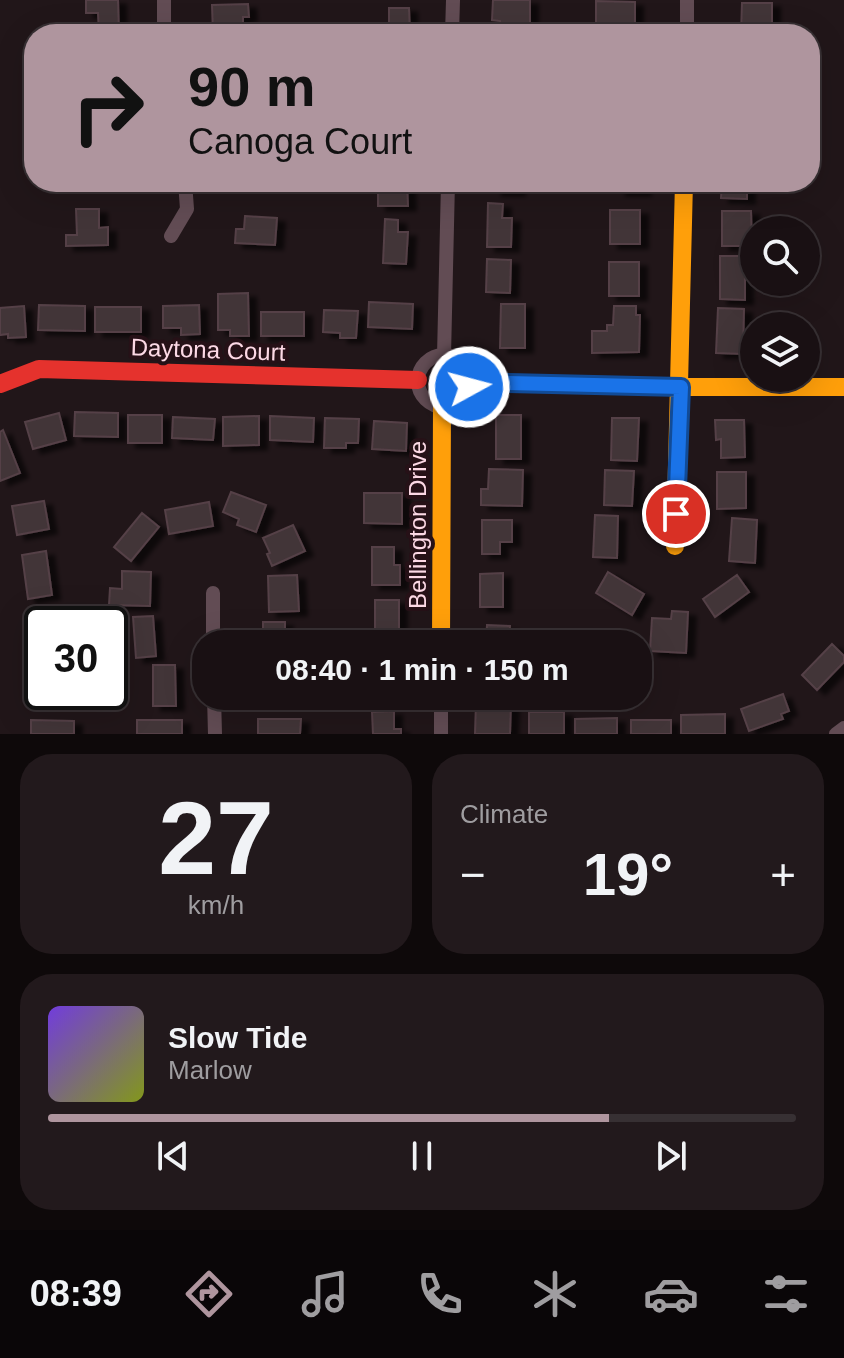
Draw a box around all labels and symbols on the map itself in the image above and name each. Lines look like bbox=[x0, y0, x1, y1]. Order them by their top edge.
street label: Daytona Court bbox=[130, 333, 286, 366]
position arrow bbox=[427, 345, 511, 429]
street label: Bellington Drive bbox=[404, 441, 431, 609]
pin bbox=[642, 480, 710, 548]
speed limit sign: 30 bbox=[24, 606, 128, 710]

